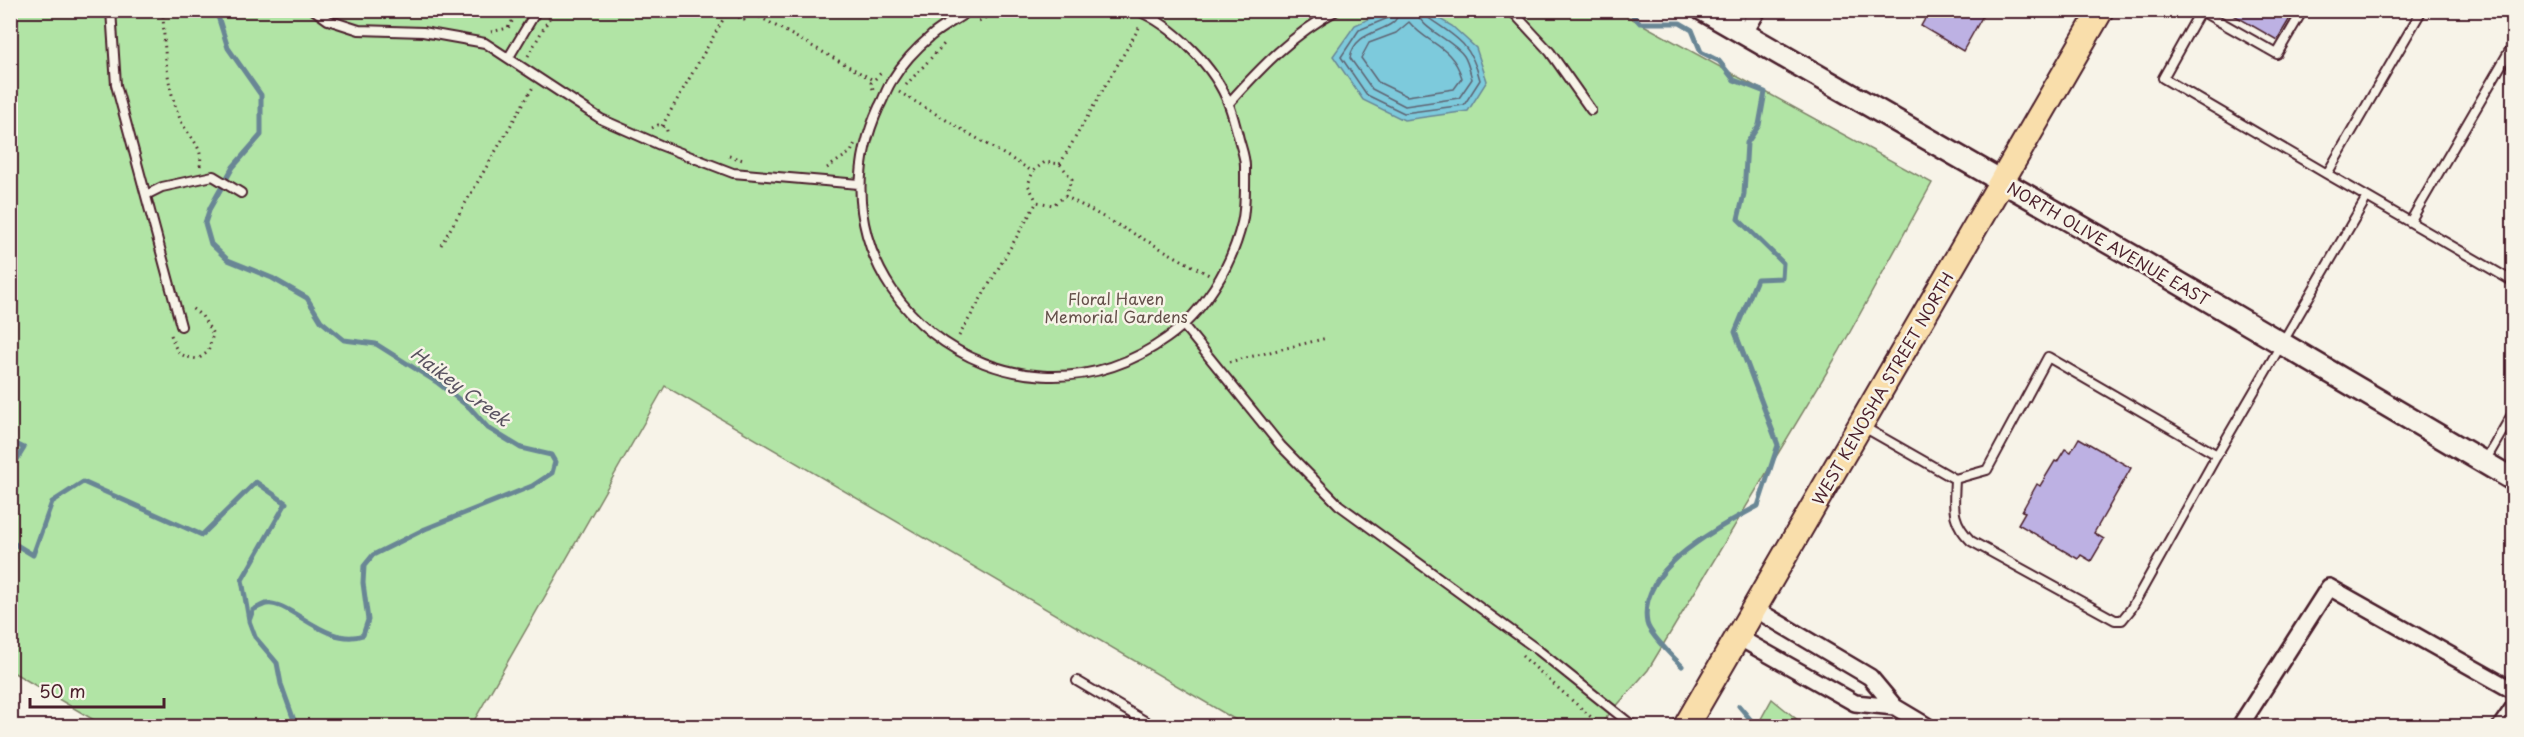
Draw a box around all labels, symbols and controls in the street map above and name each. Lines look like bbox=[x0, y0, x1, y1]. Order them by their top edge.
street label: NORTH OLIVE AVENUE EAST bbox=[2003, 175, 2215, 311]
street label: WEST KENOSHA STREET NORTH bbox=[1805, 267, 1959, 509]
park label: Floral Haven Memorial Gardens bbox=[1044, 286, 1188, 328]
water label: Haikey Creek bbox=[406, 340, 517, 433]
scale bar bbox=[30, 671, 164, 709]
text: 50 m bbox=[39, 677, 86, 704]

